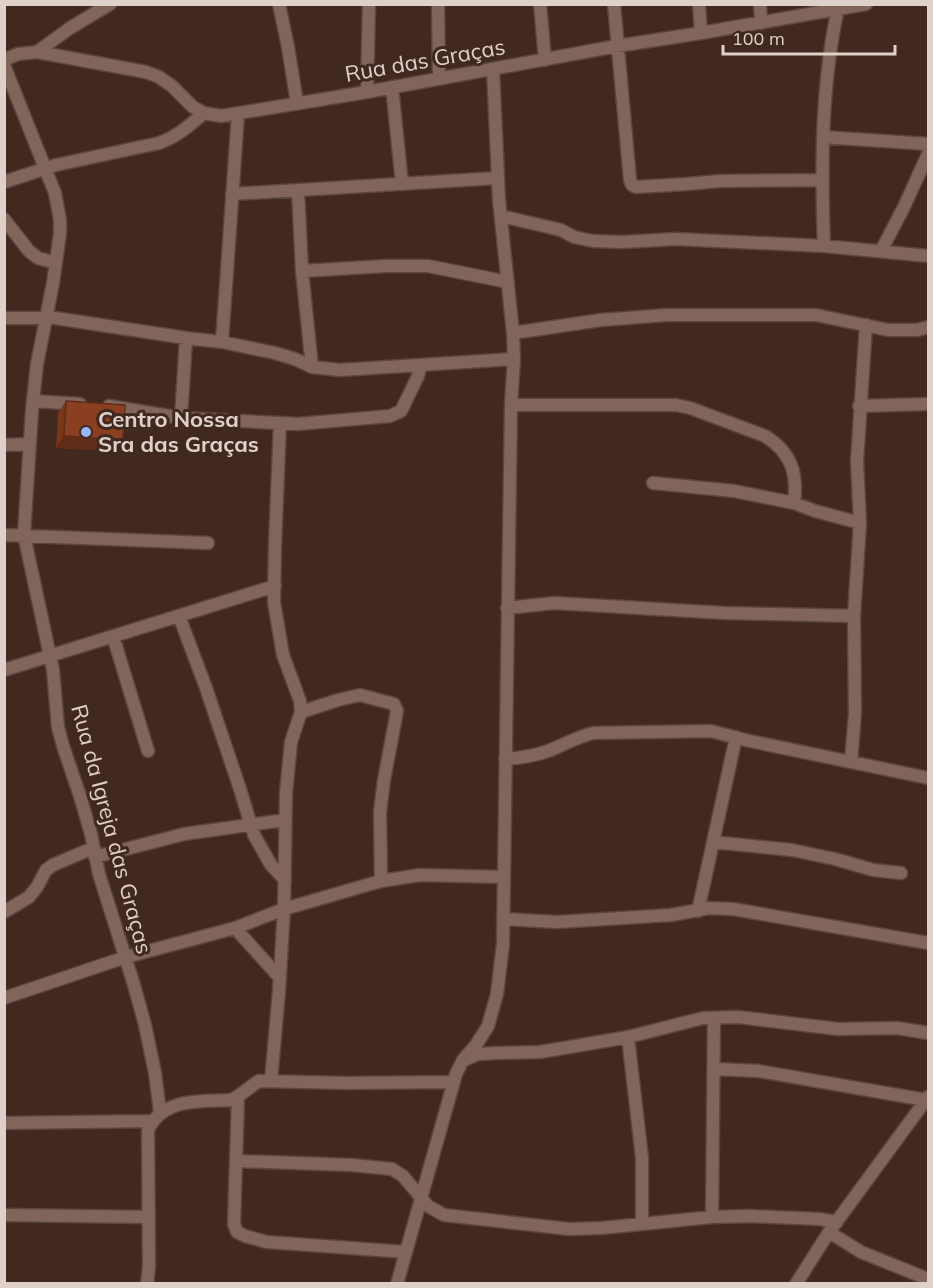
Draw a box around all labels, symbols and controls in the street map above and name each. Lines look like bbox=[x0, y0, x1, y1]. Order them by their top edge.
scale bar bbox=[723, 18, 896, 56]
text: 100 m bbox=[732, 27, 785, 50]
street label: Rua das Graças bbox=[343, 32, 507, 88]
place label: Centro Nossa Sra das Graças bbox=[98, 405, 259, 458]
marker: Centro Nossa Sra das Graças bbox=[79, 425, 93, 439]
street label: Rua da Igreja das Graças bbox=[65, 701, 159, 957]

